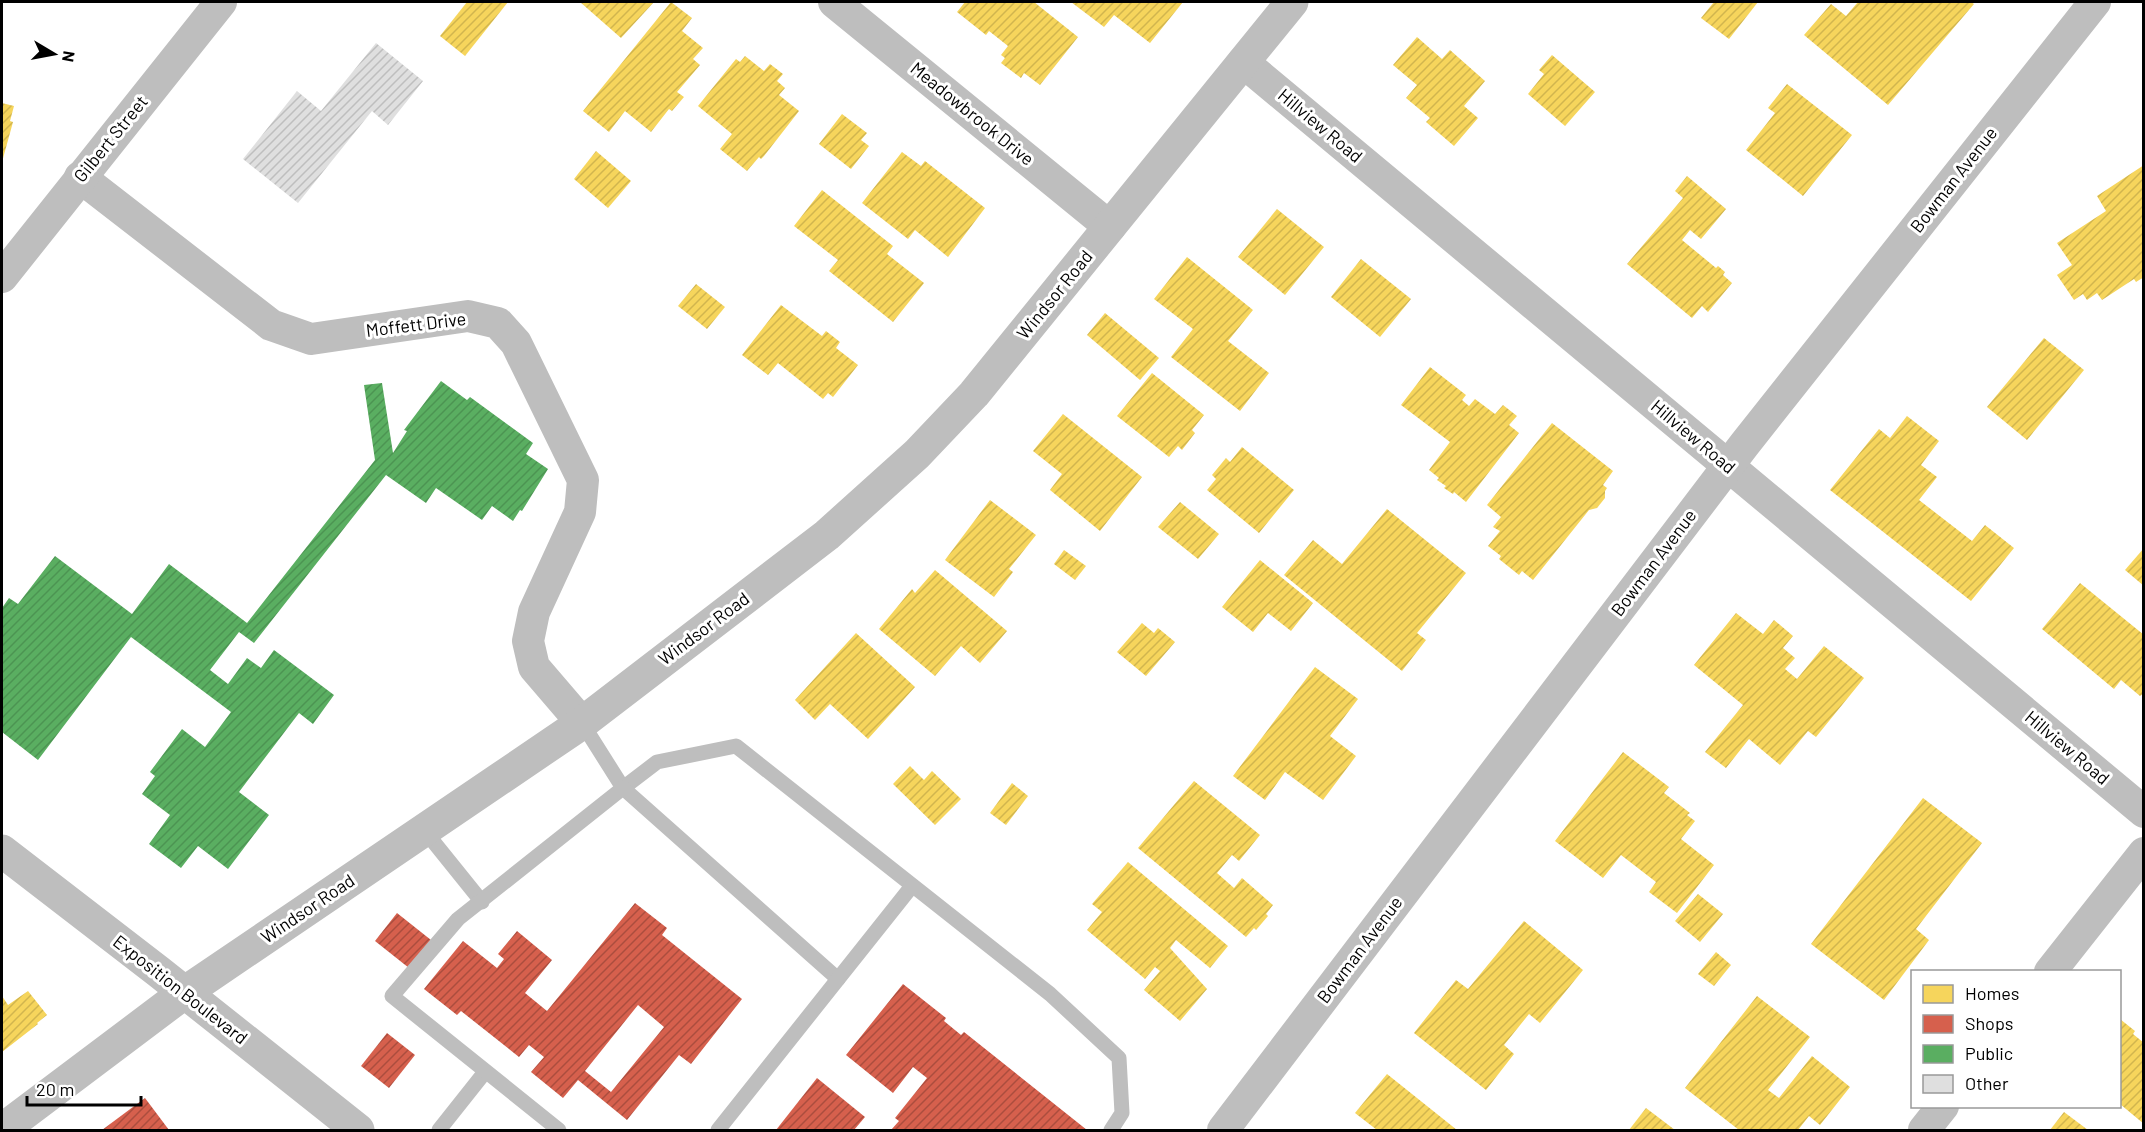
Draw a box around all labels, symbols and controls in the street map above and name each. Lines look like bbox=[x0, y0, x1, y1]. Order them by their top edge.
north arrow bbox=[24, 24, 84, 84]
text: N bbox=[59, 50, 80, 64]
street label: Meadowbrook Drive bbox=[906, 57, 1039, 170]
street label: Hillview Road bbox=[1274, 84, 1367, 167]
street label: Gilbert Street bbox=[69, 91, 152, 186]
street label: Bowman Avenue bbox=[1905, 122, 2001, 237]
street label: Windsor Road bbox=[1012, 245, 1097, 343]
street label: Moffett Drive bbox=[364, 307, 467, 341]
street label: Hillview Road bbox=[1647, 395, 1740, 478]
street label: Bowman Avenue bbox=[1606, 505, 1701, 620]
street label: Windsor Road bbox=[654, 587, 753, 670]
street label: Hillview Road bbox=[2021, 706, 2114, 789]
street label: Windsor Road bbox=[256, 869, 358, 948]
street label: Bowman Avenue bbox=[1312, 892, 1407, 1007]
street label: Exposition Boulevard bbox=[109, 930, 252, 1049]
legend bbox=[1911, 970, 2121, 1108]
text: Homes bbox=[1965, 982, 2019, 1004]
text: Shops bbox=[1965, 1012, 2014, 1034]
text: Public bbox=[1965, 1042, 2013, 1064]
scale bar bbox=[27, 1069, 141, 1107]
text: Other bbox=[1965, 1072, 2009, 1094]
text: 20 m bbox=[36, 1078, 74, 1100]

